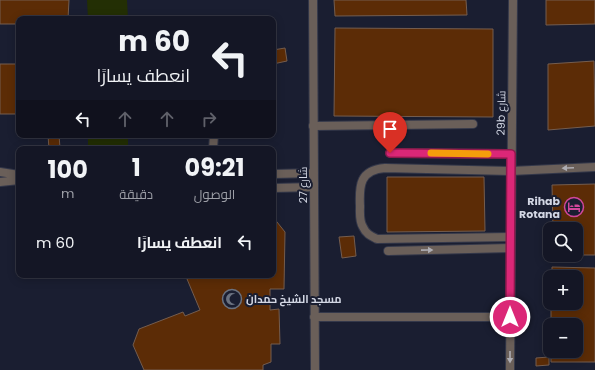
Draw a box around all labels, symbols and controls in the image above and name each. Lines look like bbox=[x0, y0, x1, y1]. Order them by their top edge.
text: 60 m bbox=[118, 22, 190, 61]
icon: left bbox=[204, 32, 256, 84]
text: انعطف يسارًا bbox=[96, 63, 190, 88]
street label: 29b شارع bbox=[493, 90, 509, 136]
icon: left bbox=[72, 108, 94, 130]
icon: ahead bbox=[114, 108, 136, 130]
icon: ahead bbox=[156, 108, 178, 130]
icon: right bbox=[198, 108, 220, 130]
pin bbox=[373, 112, 407, 153]
icon: arrive bbox=[379, 118, 401, 140]
text: 1 bbox=[132, 151, 141, 184]
text: 09:21 bbox=[185, 151, 245, 184]
text: 100 bbox=[47, 153, 88, 186]
one-way arrow bbox=[562, 165, 574, 172]
street label: شارع 27 bbox=[295, 167, 311, 203]
text: m bbox=[61, 184, 74, 203]
text: دقيقة bbox=[119, 185, 153, 204]
text: الوصول bbox=[194, 185, 235, 204]
place label: Rihab Rotana bbox=[519, 193, 561, 222]
hotel icon: Rihab Rotana bbox=[563, 196, 585, 218]
map controls bbox=[543, 222, 583, 358]
button: search bbox=[543, 222, 583, 262]
icon: left bbox=[234, 231, 256, 253]
text: 60 m bbox=[36, 232, 74, 253]
text: انعطف يسارًا bbox=[137, 232, 222, 253]
one-way arrow bbox=[421, 247, 434, 253]
button: + bbox=[543, 270, 583, 310]
mosque icon: مسجد الشيخ حمدان bbox=[221, 288, 243, 310]
place label: مسجد الشيخ حمدان bbox=[246, 291, 342, 307]
position arrow bbox=[489, 296, 531, 338]
button: − bbox=[543, 318, 583, 358]
one-way arrow bbox=[507, 351, 513, 364]

